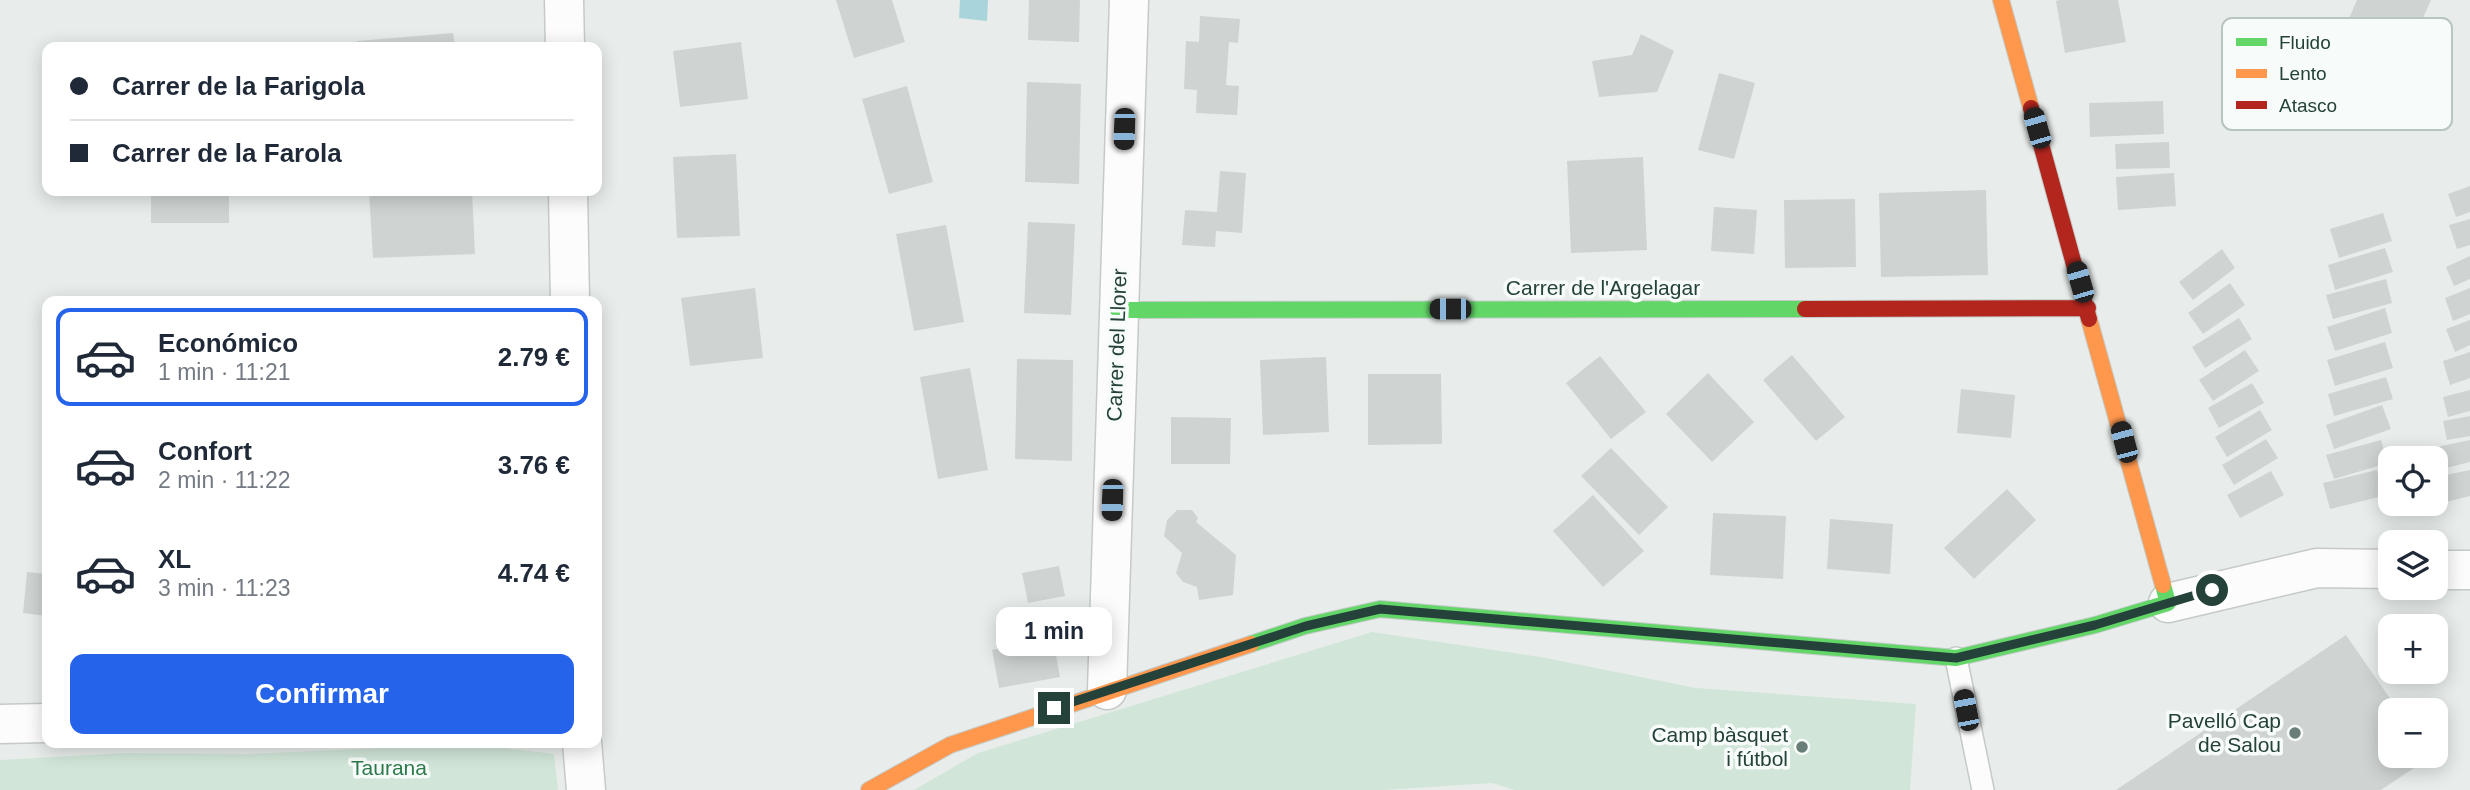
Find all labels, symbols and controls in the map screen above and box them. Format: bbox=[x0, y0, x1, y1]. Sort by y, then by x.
legend bbox=[2222, 18, 2452, 130]
text: Fluido bbox=[2279, 32, 2331, 53]
text: Lento bbox=[2279, 63, 2327, 84]
text: Carrer de la Farigola bbox=[112, 71, 365, 101]
text: Atasco bbox=[2279, 95, 2337, 116]
car bbox=[2022, 105, 2053, 151]
car bbox=[1113, 108, 1136, 150]
text: Carrer de la Farola bbox=[112, 138, 342, 168]
car bbox=[2065, 259, 2096, 305]
street label: Carrer del Llorer bbox=[1102, 268, 1131, 422]
street label: Carrer de l'Argelagar bbox=[1506, 276, 1700, 299]
car bbox=[1430, 299, 1472, 320]
icon: car bbox=[74, 326, 137, 389]
text: Económico bbox=[158, 328, 298, 358]
text: 2.79 € bbox=[498, 342, 570, 372]
text: 1 min · 11:21 bbox=[158, 359, 291, 385]
car bbox=[2109, 419, 2140, 465]
icon: car bbox=[74, 434, 137, 497]
text: Confort bbox=[158, 436, 252, 466]
map controls bbox=[2378, 446, 2448, 768]
button: locate bbox=[2378, 446, 2448, 516]
text: 3.76 € bbox=[498, 450, 570, 480]
text: 2 min · 11:22 bbox=[158, 467, 291, 493]
car bbox=[1101, 479, 1124, 521]
button: layers bbox=[2378, 530, 2448, 600]
icon: car bbox=[74, 542, 137, 605]
text: XL bbox=[158, 544, 191, 574]
text: 4.74 € bbox=[498, 558, 570, 588]
route start bbox=[2196, 574, 2228, 606]
text: 3 min · 11:23 bbox=[158, 575, 291, 601]
callout: 1 min bbox=[996, 606, 1112, 656]
button: + bbox=[2378, 614, 2448, 684]
text: 1 min bbox=[1024, 618, 1084, 644]
button: Confirmar bbox=[70, 654, 574, 734]
car bbox=[1952, 687, 1981, 733]
route end bbox=[1038, 692, 1070, 724]
button: − bbox=[2378, 698, 2448, 768]
place label: Pavelló Cap de Salou bbox=[2168, 709, 2281, 756]
place label: Camp bàsquet i fútbol bbox=[1651, 723, 1788, 770]
marker: Pavelló Cap de Salou bbox=[2287, 725, 2303, 741]
marker: Camp bàsquet i fútbol bbox=[1794, 739, 1810, 755]
park label: Taurana bbox=[351, 756, 427, 779]

